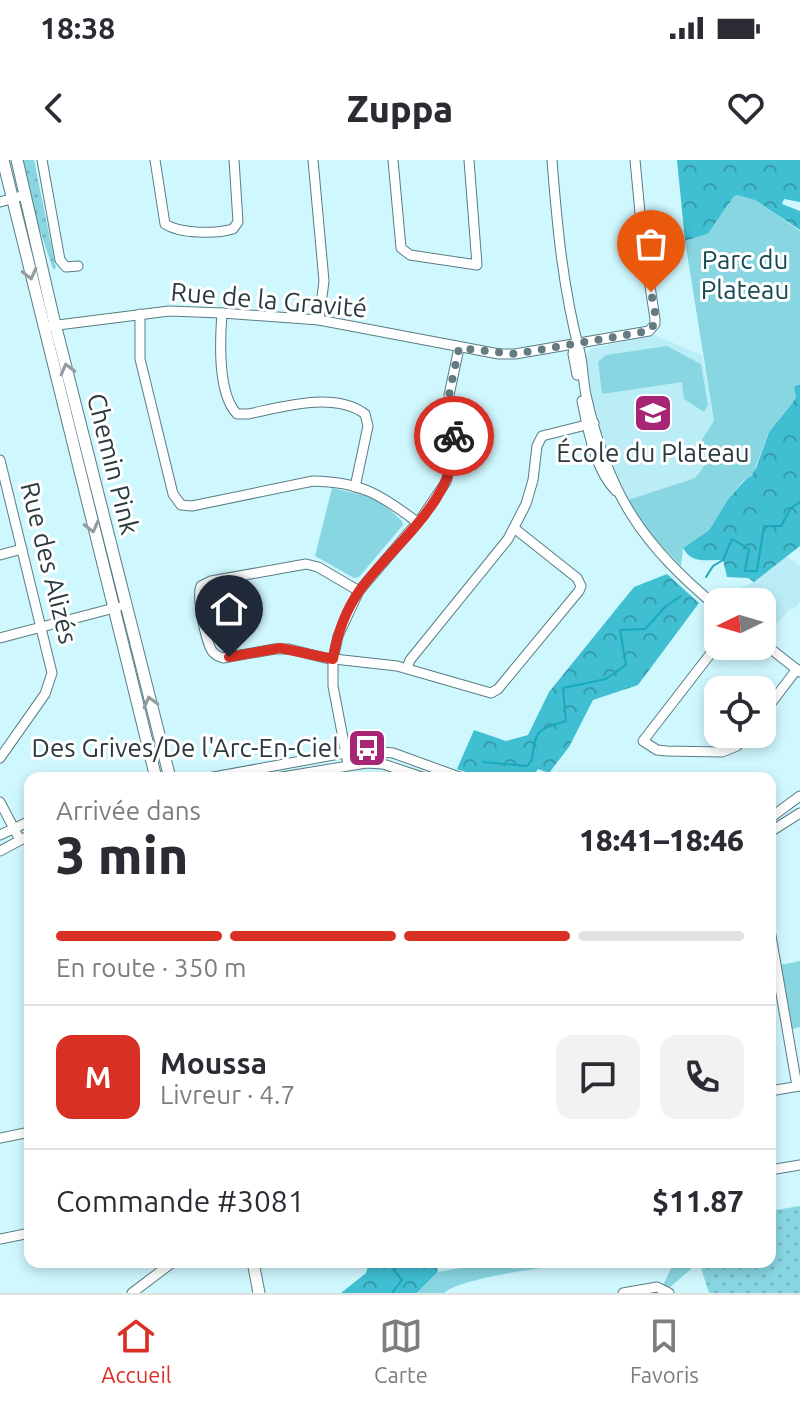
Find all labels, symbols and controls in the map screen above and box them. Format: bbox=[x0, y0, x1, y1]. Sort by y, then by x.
text: 18:38 bbox=[40, 11, 115, 45]
icon: back bbox=[32, 86, 76, 130]
icon: heart bbox=[724, 86, 768, 130]
text: Zuppa bbox=[347, 88, 453, 129]
pin bbox=[617, 210, 685, 292]
icon: bag bbox=[629, 222, 673, 266]
park label: Parc du Plateau bbox=[701, 245, 789, 304]
one-way arrow bbox=[20, 267, 37, 281]
street label: Rue de la Gravité bbox=[170, 276, 368, 323]
one-way arrow bbox=[59, 362, 76, 376]
street label: Chemin Pink bbox=[82, 390, 145, 538]
school or university icon: École du Plateau bbox=[632, 392, 674, 434]
courier bbox=[414, 396, 494, 476]
icon: bike bbox=[432, 414, 476, 458]
place label: École du Plateau bbox=[556, 437, 750, 467]
street label: Rue des Alizés bbox=[15, 479, 84, 647]
one-way arrow bbox=[83, 519, 100, 533]
pin bbox=[195, 575, 263, 657]
icon: home bbox=[207, 587, 251, 631]
north arrow bbox=[704, 588, 776, 660]
map controls bbox=[704, 588, 776, 748]
button: locate bbox=[704, 676, 776, 748]
one-way arrow bbox=[143, 696, 160, 710]
bus stop icon: Des Grives/De l'Arc-En-Ciel bbox=[346, 727, 388, 769]
place label: Des Grives/De l'Arc-En-Ciel bbox=[32, 733, 339, 762]
text: Arrivée dans bbox=[56, 796, 201, 825]
text: 18:41–18:46 bbox=[579, 823, 744, 857]
text: 3 min bbox=[56, 826, 188, 884]
text: En route · 350 m bbox=[56, 953, 246, 982]
button: chat bbox=[556, 1035, 640, 1119]
button: phone bbox=[660, 1035, 744, 1119]
text: Moussa bbox=[160, 1046, 267, 1080]
text: M bbox=[85, 1060, 111, 1094]
text: Livreur · 4.7 bbox=[160, 1080, 295, 1109]
text: Commande #3081 bbox=[56, 1184, 305, 1218]
text: $11.87 bbox=[652, 1184, 744, 1218]
tab: Accueil bbox=[101, 1314, 172, 1387]
tab: Carte bbox=[374, 1314, 428, 1387]
tab: Favoris bbox=[630, 1314, 699, 1387]

